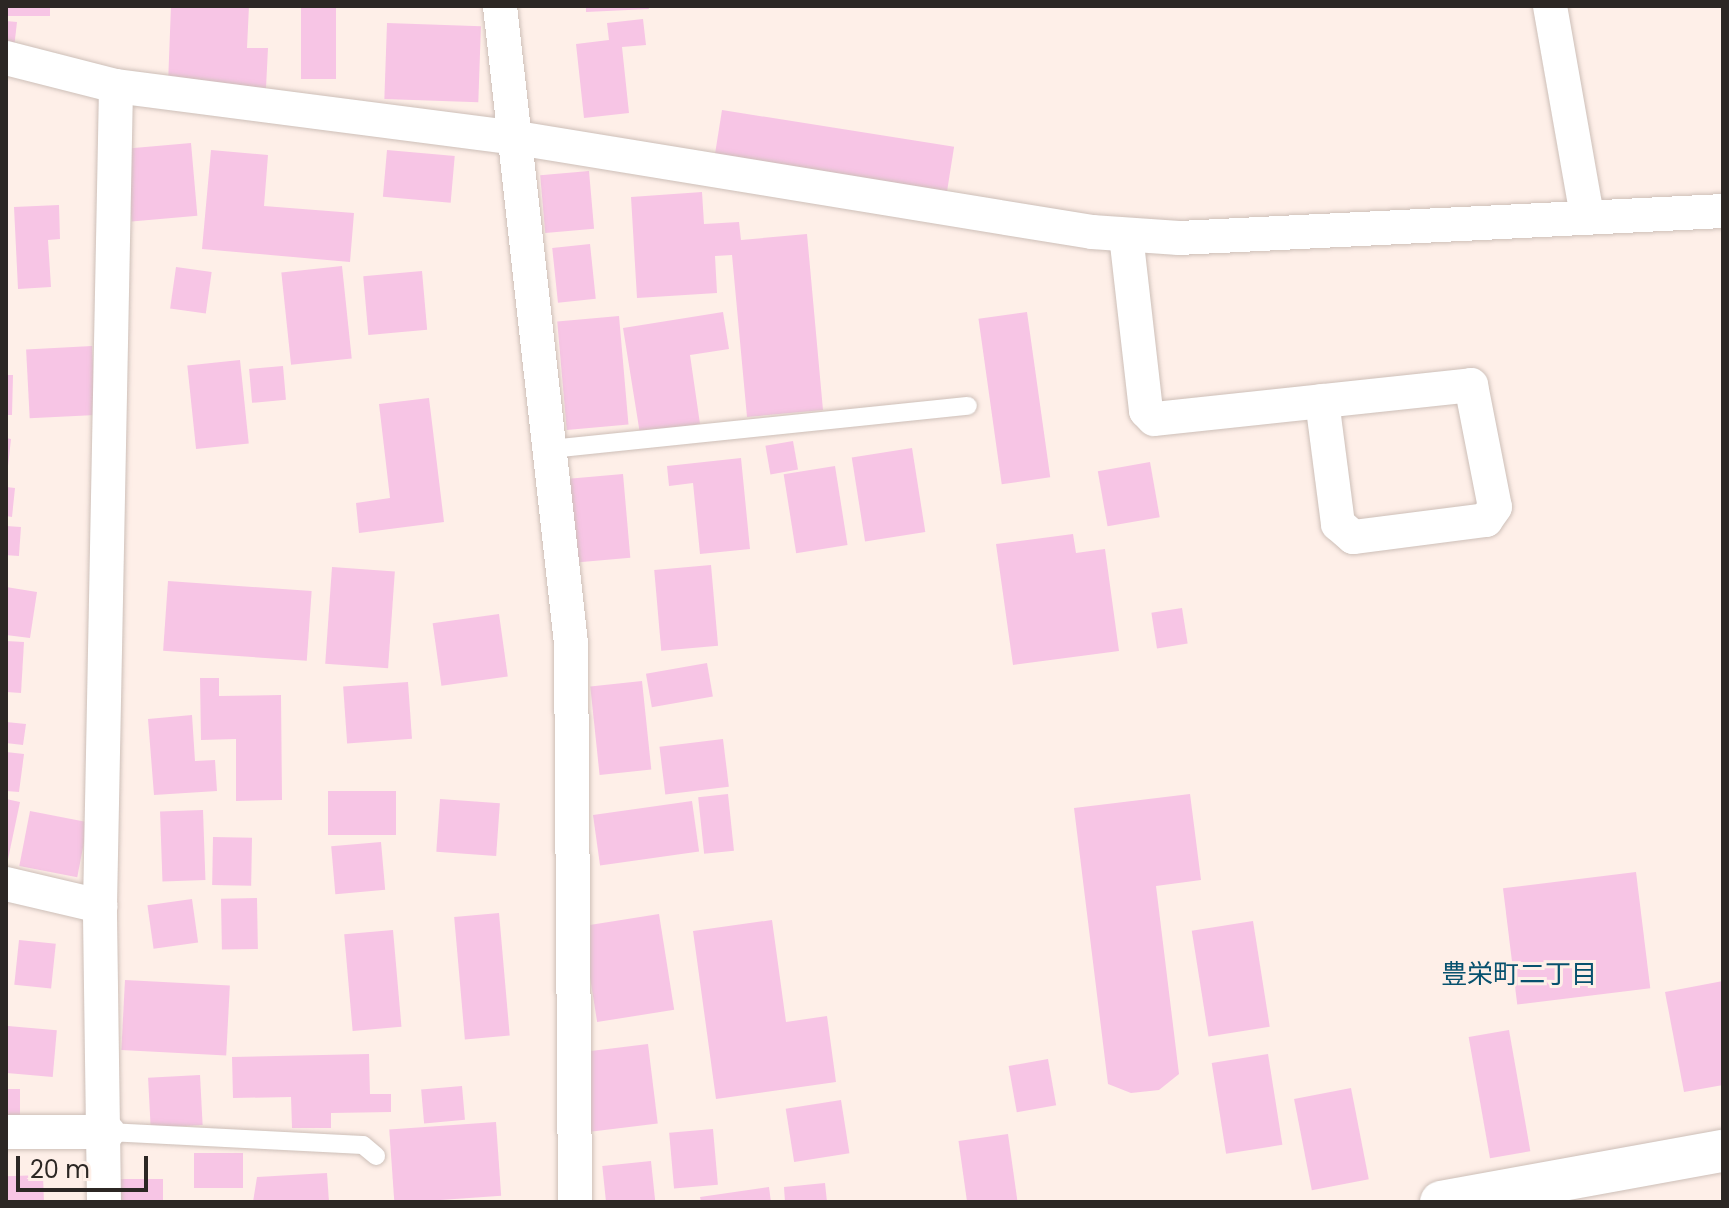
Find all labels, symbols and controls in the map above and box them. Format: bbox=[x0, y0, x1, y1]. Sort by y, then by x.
district label: 豊栄町二丁目 bbox=[1441, 959, 1597, 991]
scale bar bbox=[20, 1140, 152, 1190]
text: 20 m bbox=[30, 1153, 90, 1186]

